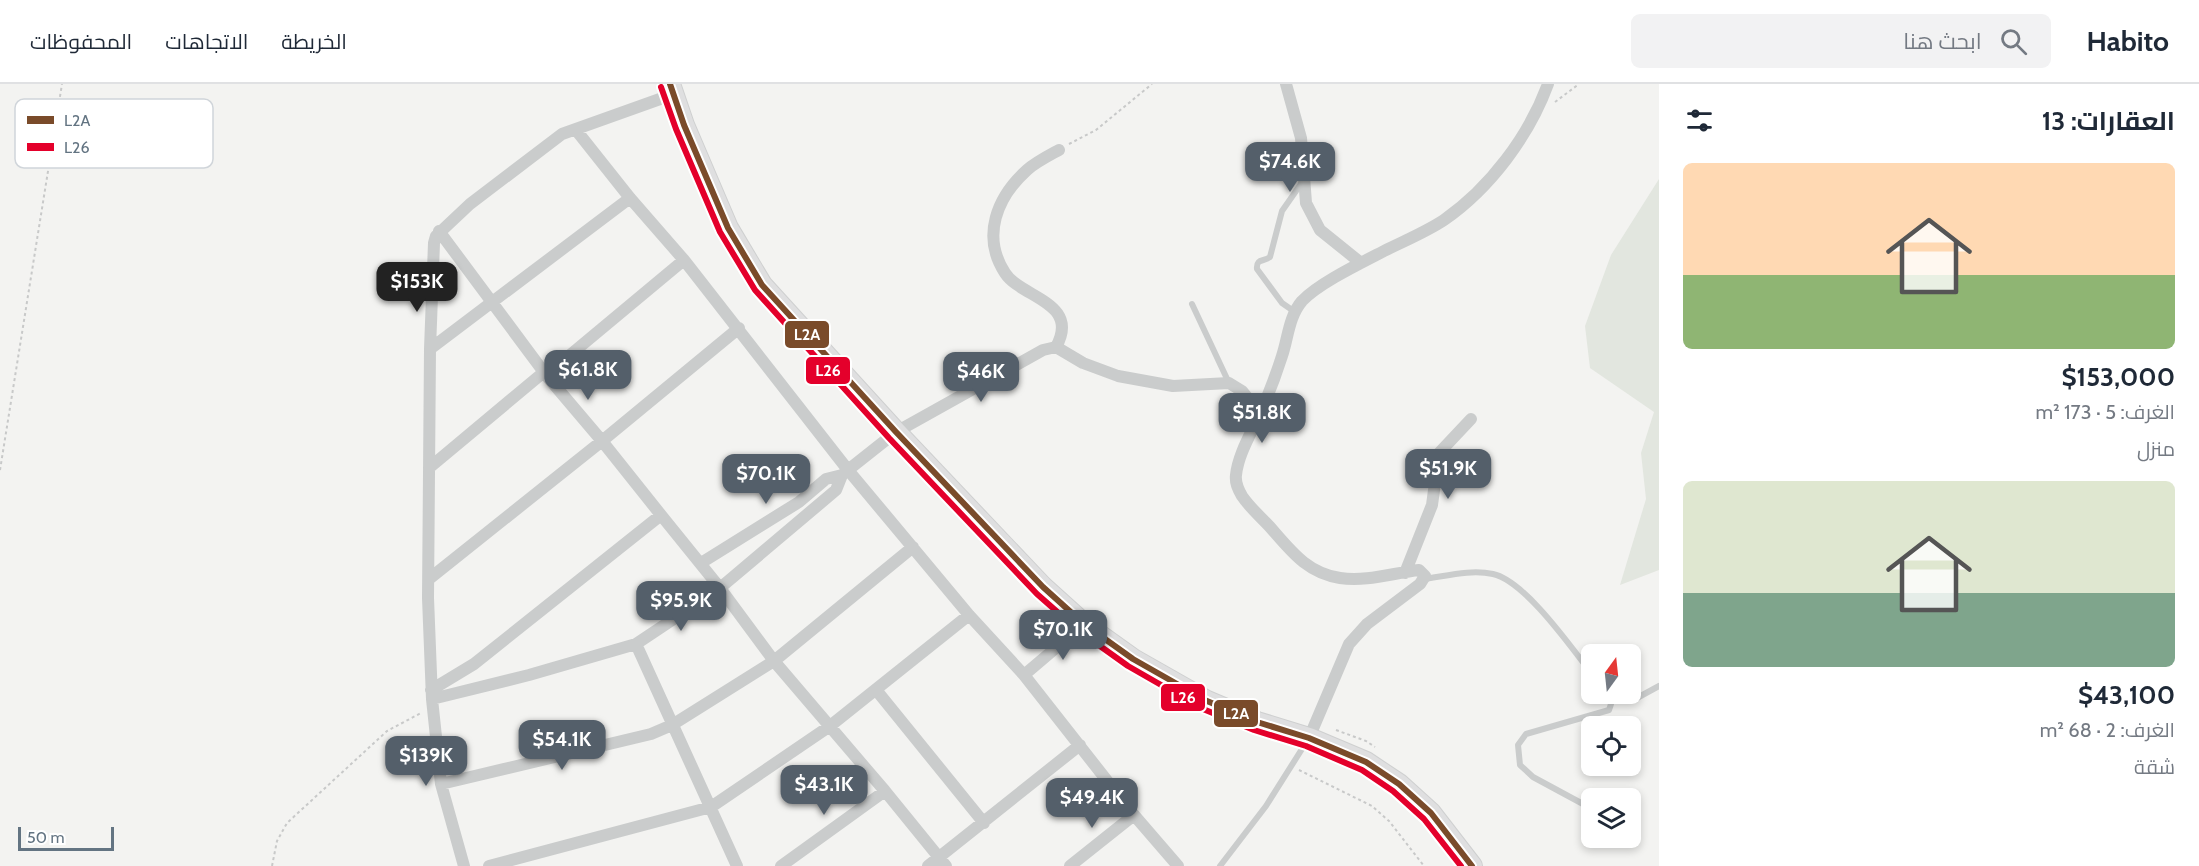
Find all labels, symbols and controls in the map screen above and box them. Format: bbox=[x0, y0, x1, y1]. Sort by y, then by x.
search box bbox=[1631, 14, 2051, 68]
text: Habito bbox=[2087, 24, 2169, 58]
icon: search bbox=[1997, 25, 2030, 58]
text: ابحث هنا bbox=[1903, 28, 1982, 55]
text: المحفوظات bbox=[30, 29, 132, 54]
text: الاتجاهات bbox=[165, 29, 248, 54]
text: الخريطة bbox=[281, 29, 347, 54]
legend bbox=[15, 99, 213, 168]
icon: filters bbox=[1683, 104, 1716, 137]
text: العقارات: 13 bbox=[2042, 105, 2175, 137]
text: L2A bbox=[64, 111, 90, 130]
text: L26 bbox=[64, 138, 90, 157]
pin: $74.6K bbox=[1241, 142, 1339, 193]
text: $74.6K bbox=[1259, 149, 1321, 173]
icon: home bbox=[1875, 202, 1983, 310]
pin: $153K bbox=[375, 262, 459, 313]
text: $153K bbox=[390, 269, 444, 293]
line badge: L2A bbox=[784, 320, 830, 349]
text: L2A bbox=[794, 325, 820, 344]
pin: $61.8K bbox=[539, 350, 637, 401]
pin: $46K bbox=[945, 352, 1017, 403]
line badge: L26 bbox=[805, 356, 851, 385]
text: $61.8K bbox=[558, 357, 618, 381]
text: $46K bbox=[957, 359, 1005, 383]
text: L26 bbox=[815, 361, 841, 380]
text: $153,000 bbox=[2061, 361, 2175, 393]
pin: $51.8K bbox=[1213, 393, 1311, 444]
text: $51.8K bbox=[1233, 400, 1291, 424]
text: الغرف: 5 · 173 m² bbox=[2035, 400, 2175, 424]
text: منزل bbox=[2137, 437, 2175, 461]
pin: $51.9K bbox=[1399, 449, 1497, 500]
pin: $70.1K bbox=[717, 454, 815, 505]
text: $51.9K bbox=[1419, 456, 1477, 480]
text: $70.1K bbox=[736, 461, 796, 485]
icon: home bbox=[1875, 520, 1983, 628]
pin: $95.9K bbox=[632, 581, 730, 632]
text: $95.9K bbox=[650, 588, 712, 612]
pin: $70.1K bbox=[1014, 610, 1112, 661]
text: $70.1K bbox=[1033, 617, 1093, 641]
north arrow bbox=[1581, 644, 1641, 704]
map controls bbox=[1581, 644, 1641, 848]
text: $43,100 bbox=[2078, 679, 2175, 711]
line badge: L26 bbox=[1160, 683, 1206, 712]
text: L26 bbox=[1170, 688, 1196, 707]
line badge: L2A bbox=[1213, 699, 1259, 728]
text: L2A bbox=[1223, 704, 1249, 723]
button: locate bbox=[1581, 716, 1641, 776]
text: الغرف: 2 · 68 m² bbox=[2040, 718, 2175, 742]
pin: $54.1K bbox=[513, 720, 611, 771]
text: $54.1K bbox=[533, 727, 591, 751]
pin: $139K bbox=[384, 736, 468, 787]
text: $139K bbox=[399, 743, 453, 767]
text: شقة bbox=[2134, 755, 2175, 779]
pin: $43.1K bbox=[775, 765, 873, 816]
text: $43.1K bbox=[795, 772, 853, 796]
pin: $49.4K bbox=[1043, 778, 1141, 829]
text: $49.4K bbox=[1060, 785, 1124, 809]
button: layers bbox=[1581, 788, 1641, 848]
scale bar bbox=[18, 824, 114, 852]
text: 50 m bbox=[27, 828, 64, 847]

